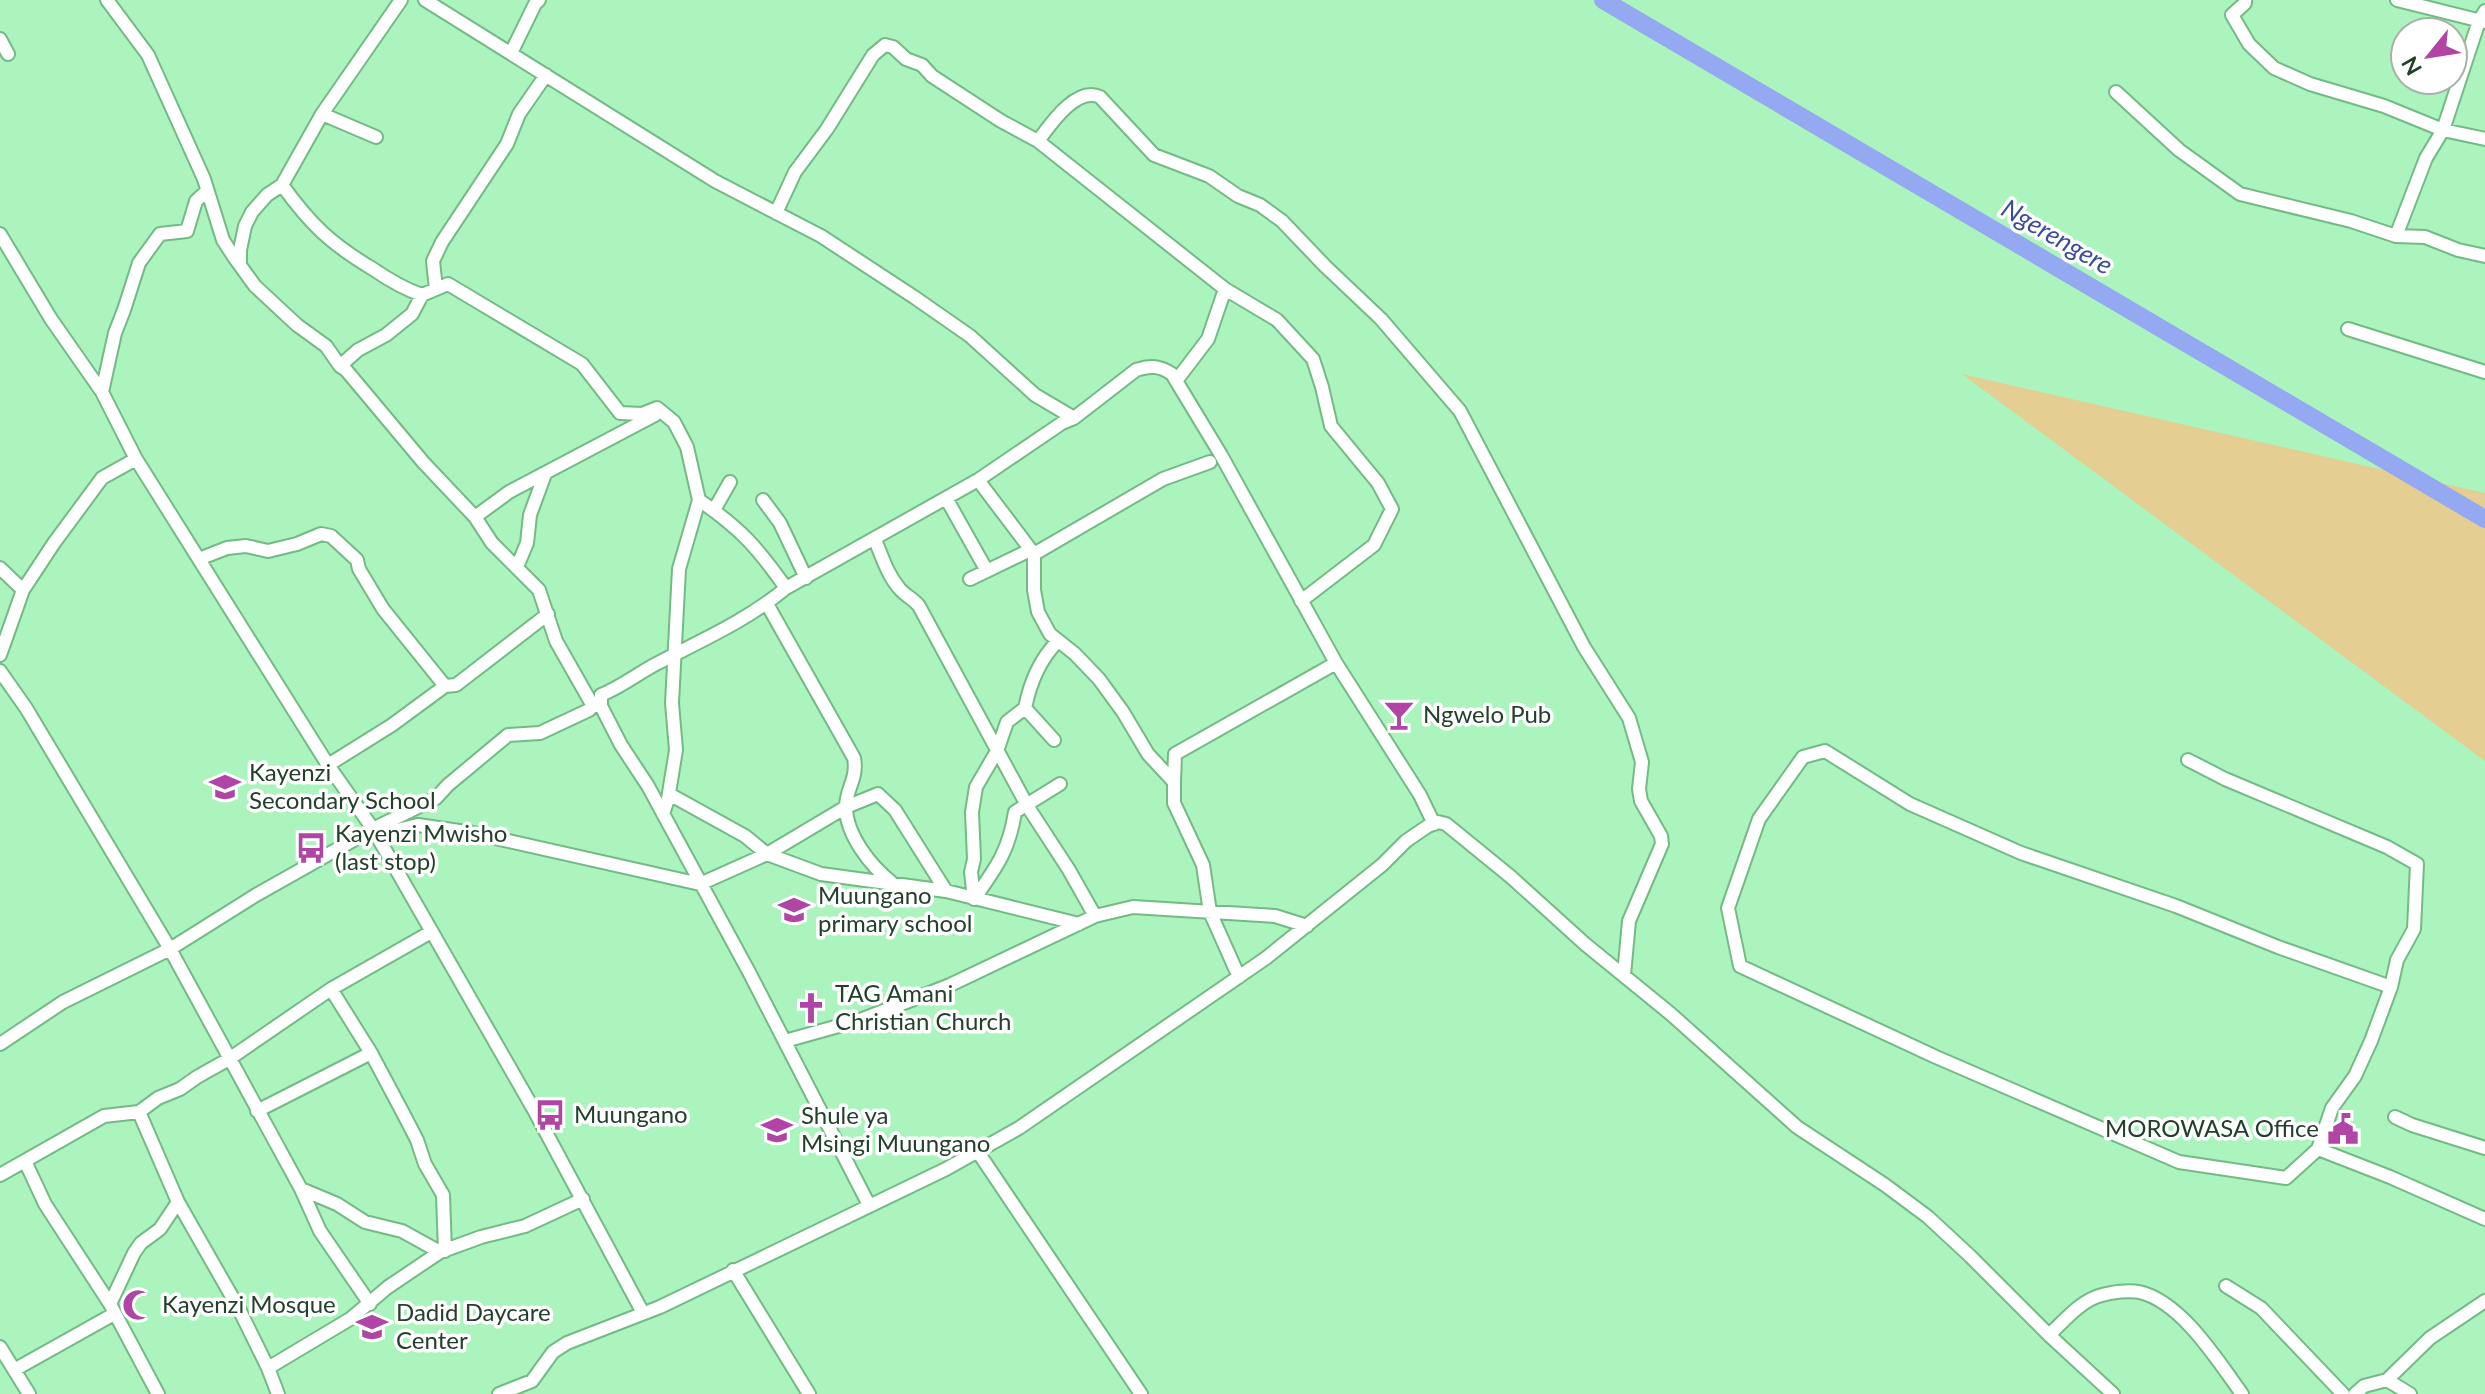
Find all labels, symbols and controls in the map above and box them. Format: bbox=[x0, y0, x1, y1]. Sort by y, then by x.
north arrow bbox=[2389, 16, 2469, 96]
text: N bbox=[2395, 52, 2427, 80]
water label: Ngerengere bbox=[1996, 192, 2119, 281]
bar icon: Ngwelo Pub bbox=[1382, 698, 1416, 732]
place label: Ngwelo Pub bbox=[1423, 699, 1551, 728]
place label: Kayenzi Secondary School bbox=[249, 757, 436, 814]
school or university icon: Kayenzi Secondary School bbox=[208, 770, 242, 804]
place label: Kayenzi Mwisho (last stop) bbox=[335, 818, 507, 875]
bus stop icon: Kayenzi Mwisho (last stop) bbox=[294, 831, 328, 865]
place label: Muungano primary school bbox=[818, 880, 972, 937]
school or university icon: Muungano primary school bbox=[777, 893, 811, 927]
place label: TAG Amani Christian Church bbox=[835, 978, 1011, 1035]
church icon: TAG Amani Christian Church bbox=[794, 991, 828, 1025]
bus stop icon: Muungano bbox=[533, 1098, 567, 1132]
place label: Muungano bbox=[574, 1099, 688, 1128]
place label: Shule ya Msingi Muungano bbox=[801, 1100, 990, 1157]
public building icon: MOROWASA Office bbox=[2326, 1112, 2360, 1146]
school or university icon: Shule ya Msingi Muungano bbox=[760, 1113, 794, 1147]
place label: MOROWASA Office bbox=[2105, 1113, 2319, 1142]
mosque icon: Kayenzi Mosque bbox=[121, 1288, 155, 1322]
place label: Kayenzi Mosque bbox=[162, 1289, 336, 1318]
place label: Dadid Daycare Center bbox=[396, 1297, 551, 1354]
school or university icon: Dadid Daycare Center bbox=[355, 1310, 389, 1344]

